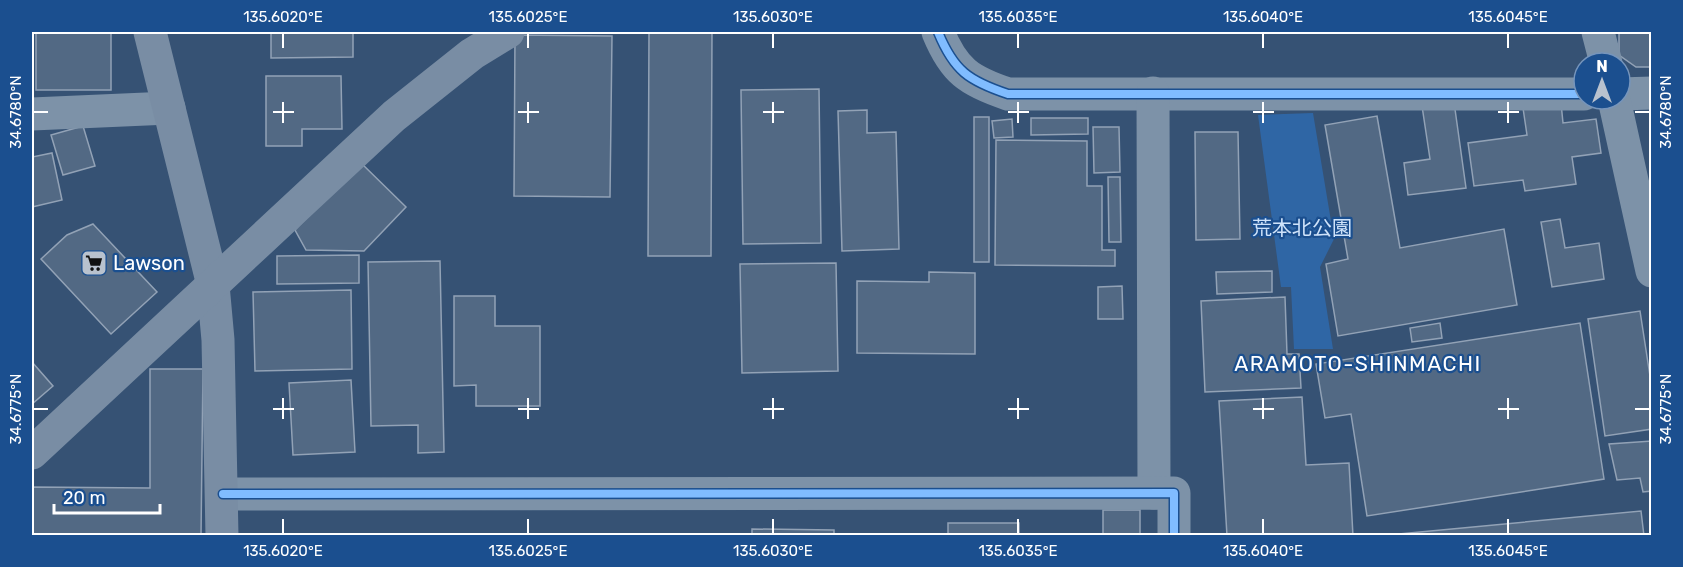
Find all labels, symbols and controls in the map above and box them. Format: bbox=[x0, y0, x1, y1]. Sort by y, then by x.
text: 135.6020°E bbox=[243, 8, 323, 26]
text: 135.6025°E bbox=[488, 8, 568, 26]
text: 135.6030°E bbox=[733, 8, 813, 26]
text: 135.6035°E bbox=[978, 8, 1058, 26]
text: 135.6040°E bbox=[1223, 8, 1303, 26]
text: 135.6045°E bbox=[1468, 8, 1548, 26]
north arrow bbox=[1572, 51, 1632, 111]
text: N bbox=[1596, 57, 1608, 76]
text: 34.6780°N bbox=[7, 75, 25, 149]
text: 34.6780°N bbox=[1657, 75, 1675, 149]
park label: 荒本北公園 bbox=[1252, 216, 1352, 240]
supermarket icon: Lawson bbox=[79, 248, 109, 278]
place label: Lawson bbox=[113, 251, 185, 275]
district label: ARAMOTO-SHINMACHI bbox=[1234, 351, 1482, 376]
text: 34.6775°N bbox=[7, 374, 25, 444]
text: 34.6775°N bbox=[1657, 374, 1675, 444]
scale bar bbox=[54, 477, 160, 515]
text: 20 m bbox=[63, 487, 105, 509]
text: 135.6020°E bbox=[243, 542, 323, 560]
text: 135.6025°E bbox=[488, 542, 568, 560]
text: 135.6030°E bbox=[733, 542, 813, 560]
text: 135.6035°E bbox=[978, 542, 1058, 560]
text: 135.6040°E bbox=[1223, 542, 1303, 560]
text: 135.6045°E bbox=[1468, 542, 1548, 560]

